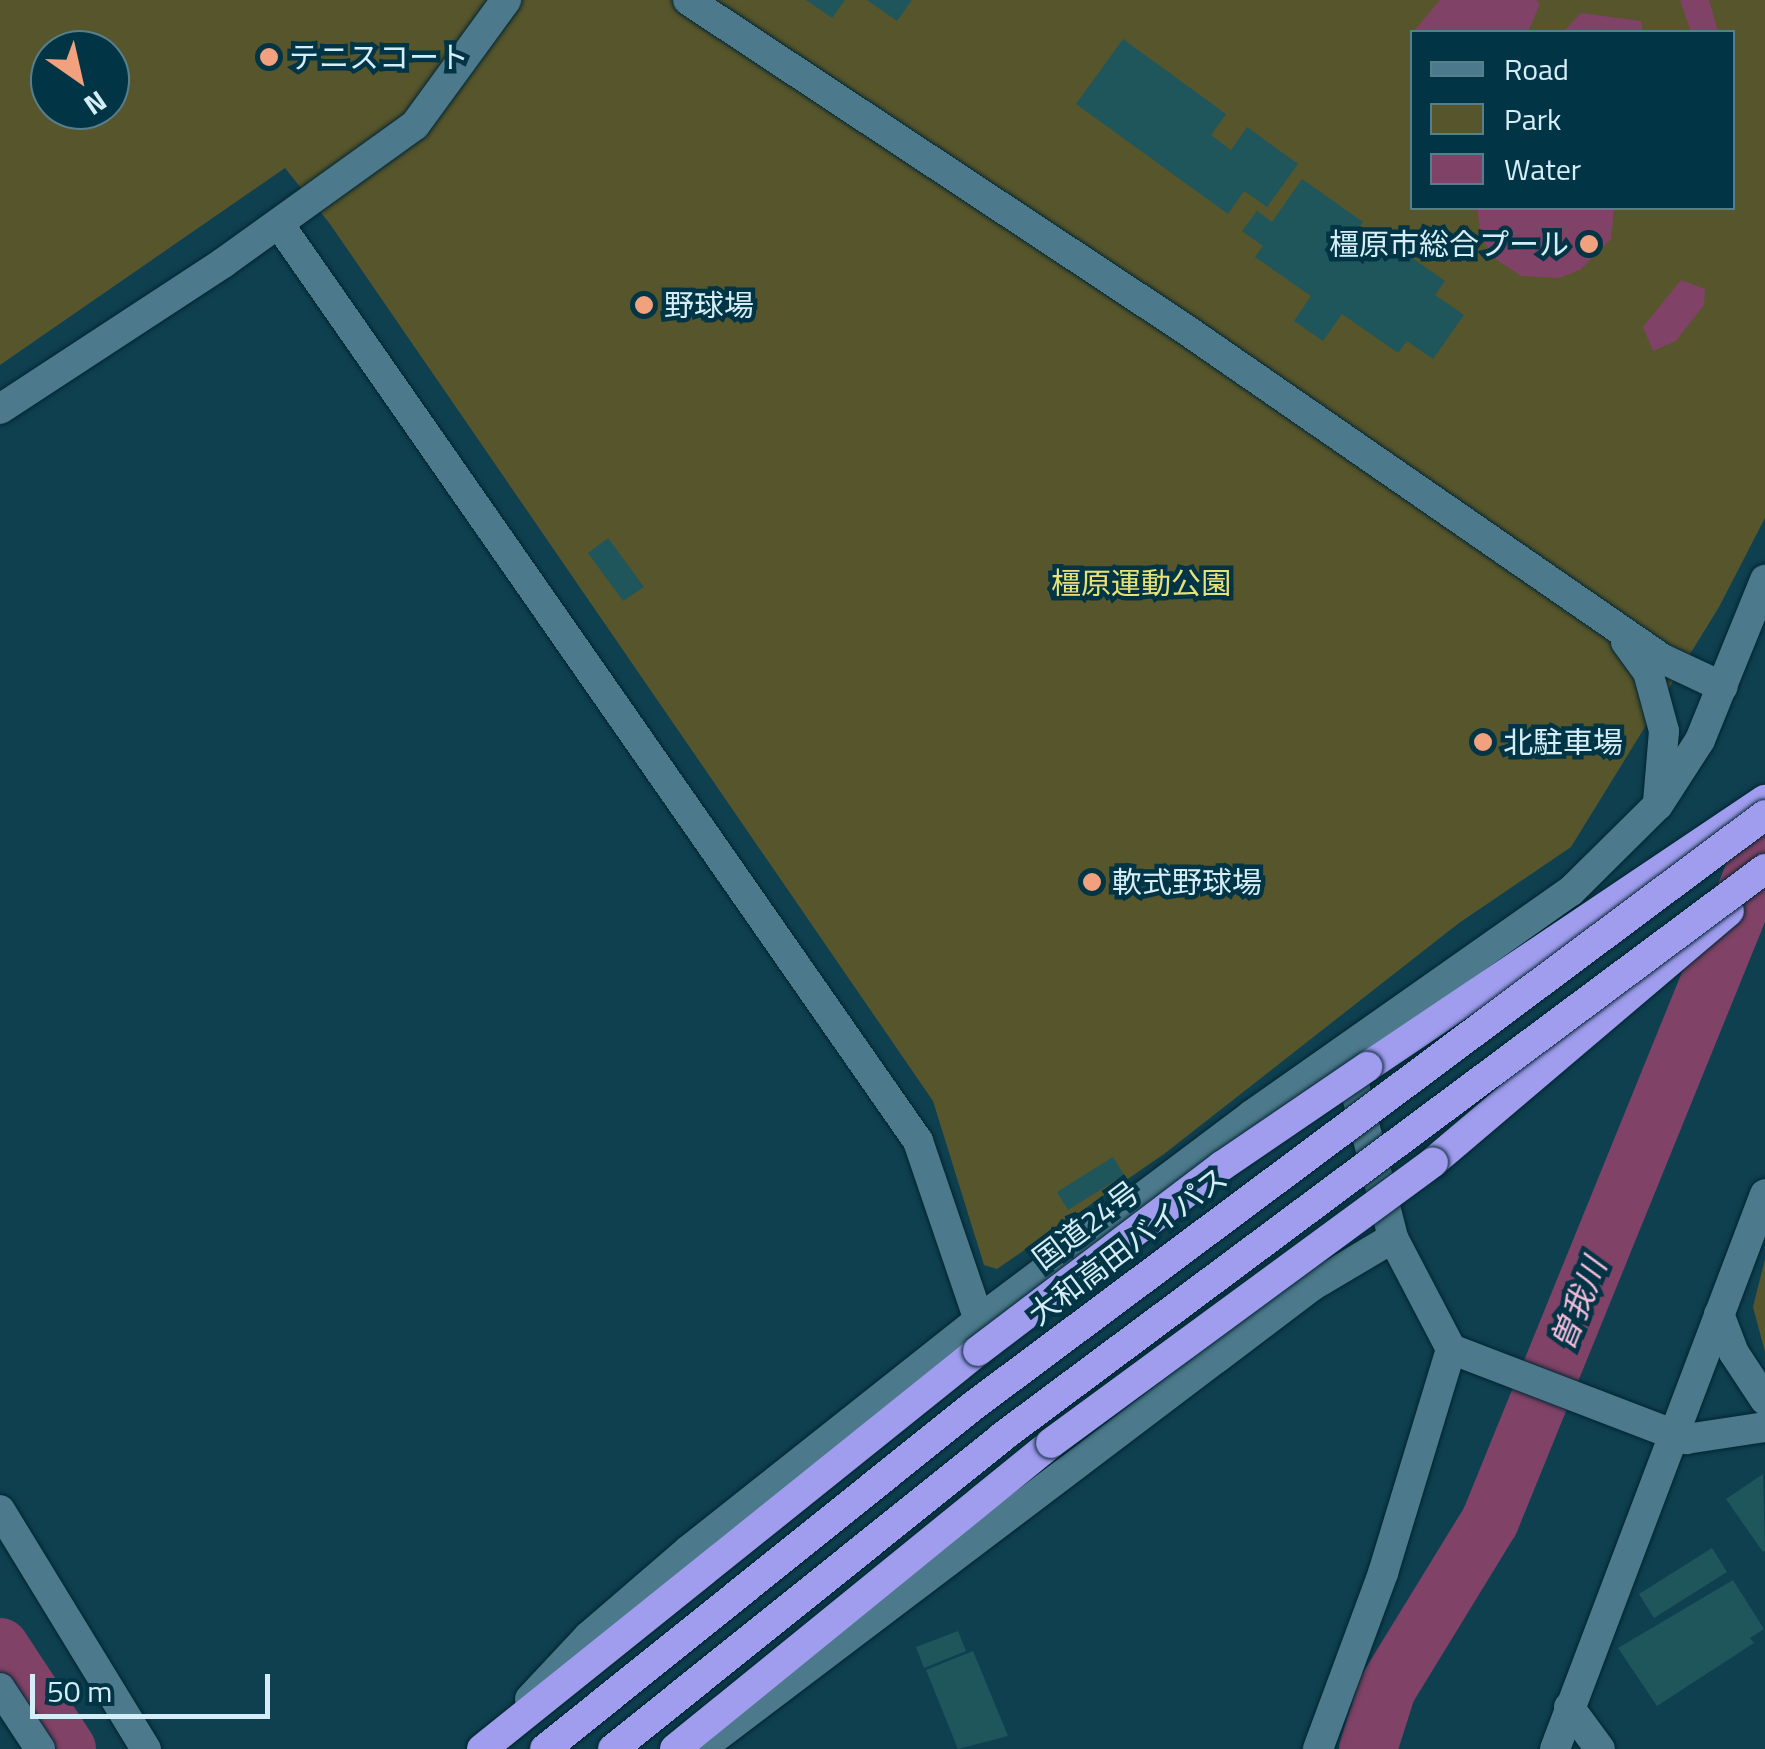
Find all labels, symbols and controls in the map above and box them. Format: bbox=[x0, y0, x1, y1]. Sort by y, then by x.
north arrow bbox=[30, 30, 130, 130]
legend bbox=[1410, 30, 1735, 210]
place label: テニスコート bbox=[289, 39, 469, 75]
marker: テニスコート bbox=[258, 46, 280, 68]
text: Road bbox=[1504, 46, 1569, 92]
text: N bbox=[76, 80, 116, 127]
text: Park bbox=[1504, 96, 1561, 142]
text: Water bbox=[1504, 146, 1581, 192]
place label: 橿原市総合プール bbox=[1329, 226, 1569, 262]
marker: 橿原市総合プール bbox=[1578, 233, 1600, 255]
place label: 野球場 bbox=[664, 287, 754, 323]
marker: 野球場 bbox=[633, 294, 655, 316]
park label: 橿原運動公園 bbox=[1051, 565, 1231, 601]
place label: 北駐車場 bbox=[1503, 724, 1623, 760]
marker: 北駐車場 bbox=[1472, 731, 1494, 753]
place label: 軟式野球場 bbox=[1112, 864, 1262, 900]
marker: 軟式野球場 bbox=[1081, 871, 1103, 893]
street label: 大和高田バイパス bbox=[1021, 1159, 1235, 1333]
street label: 国道24号 bbox=[1026, 1173, 1146, 1277]
water label: 曽我川 bbox=[1542, 1252, 1614, 1356]
scale bar bbox=[35, 1654, 275, 1716]
text: 50 m bbox=[47, 1668, 112, 1714]

